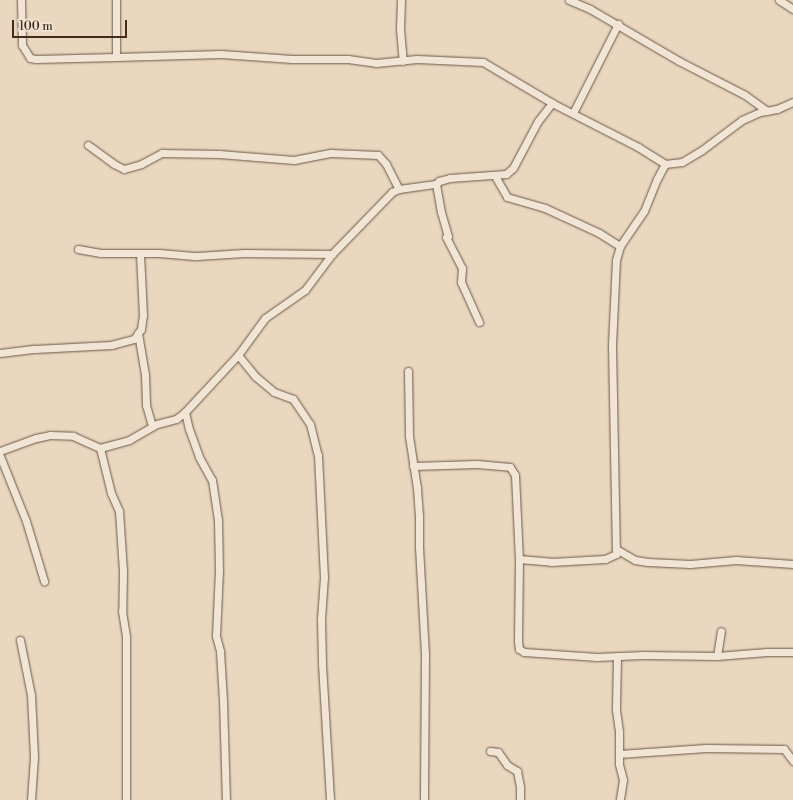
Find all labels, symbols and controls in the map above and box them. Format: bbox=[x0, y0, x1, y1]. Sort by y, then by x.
scale bar bbox=[14, 12, 129, 38]
text: 100 m bbox=[19, 19, 53, 34]

